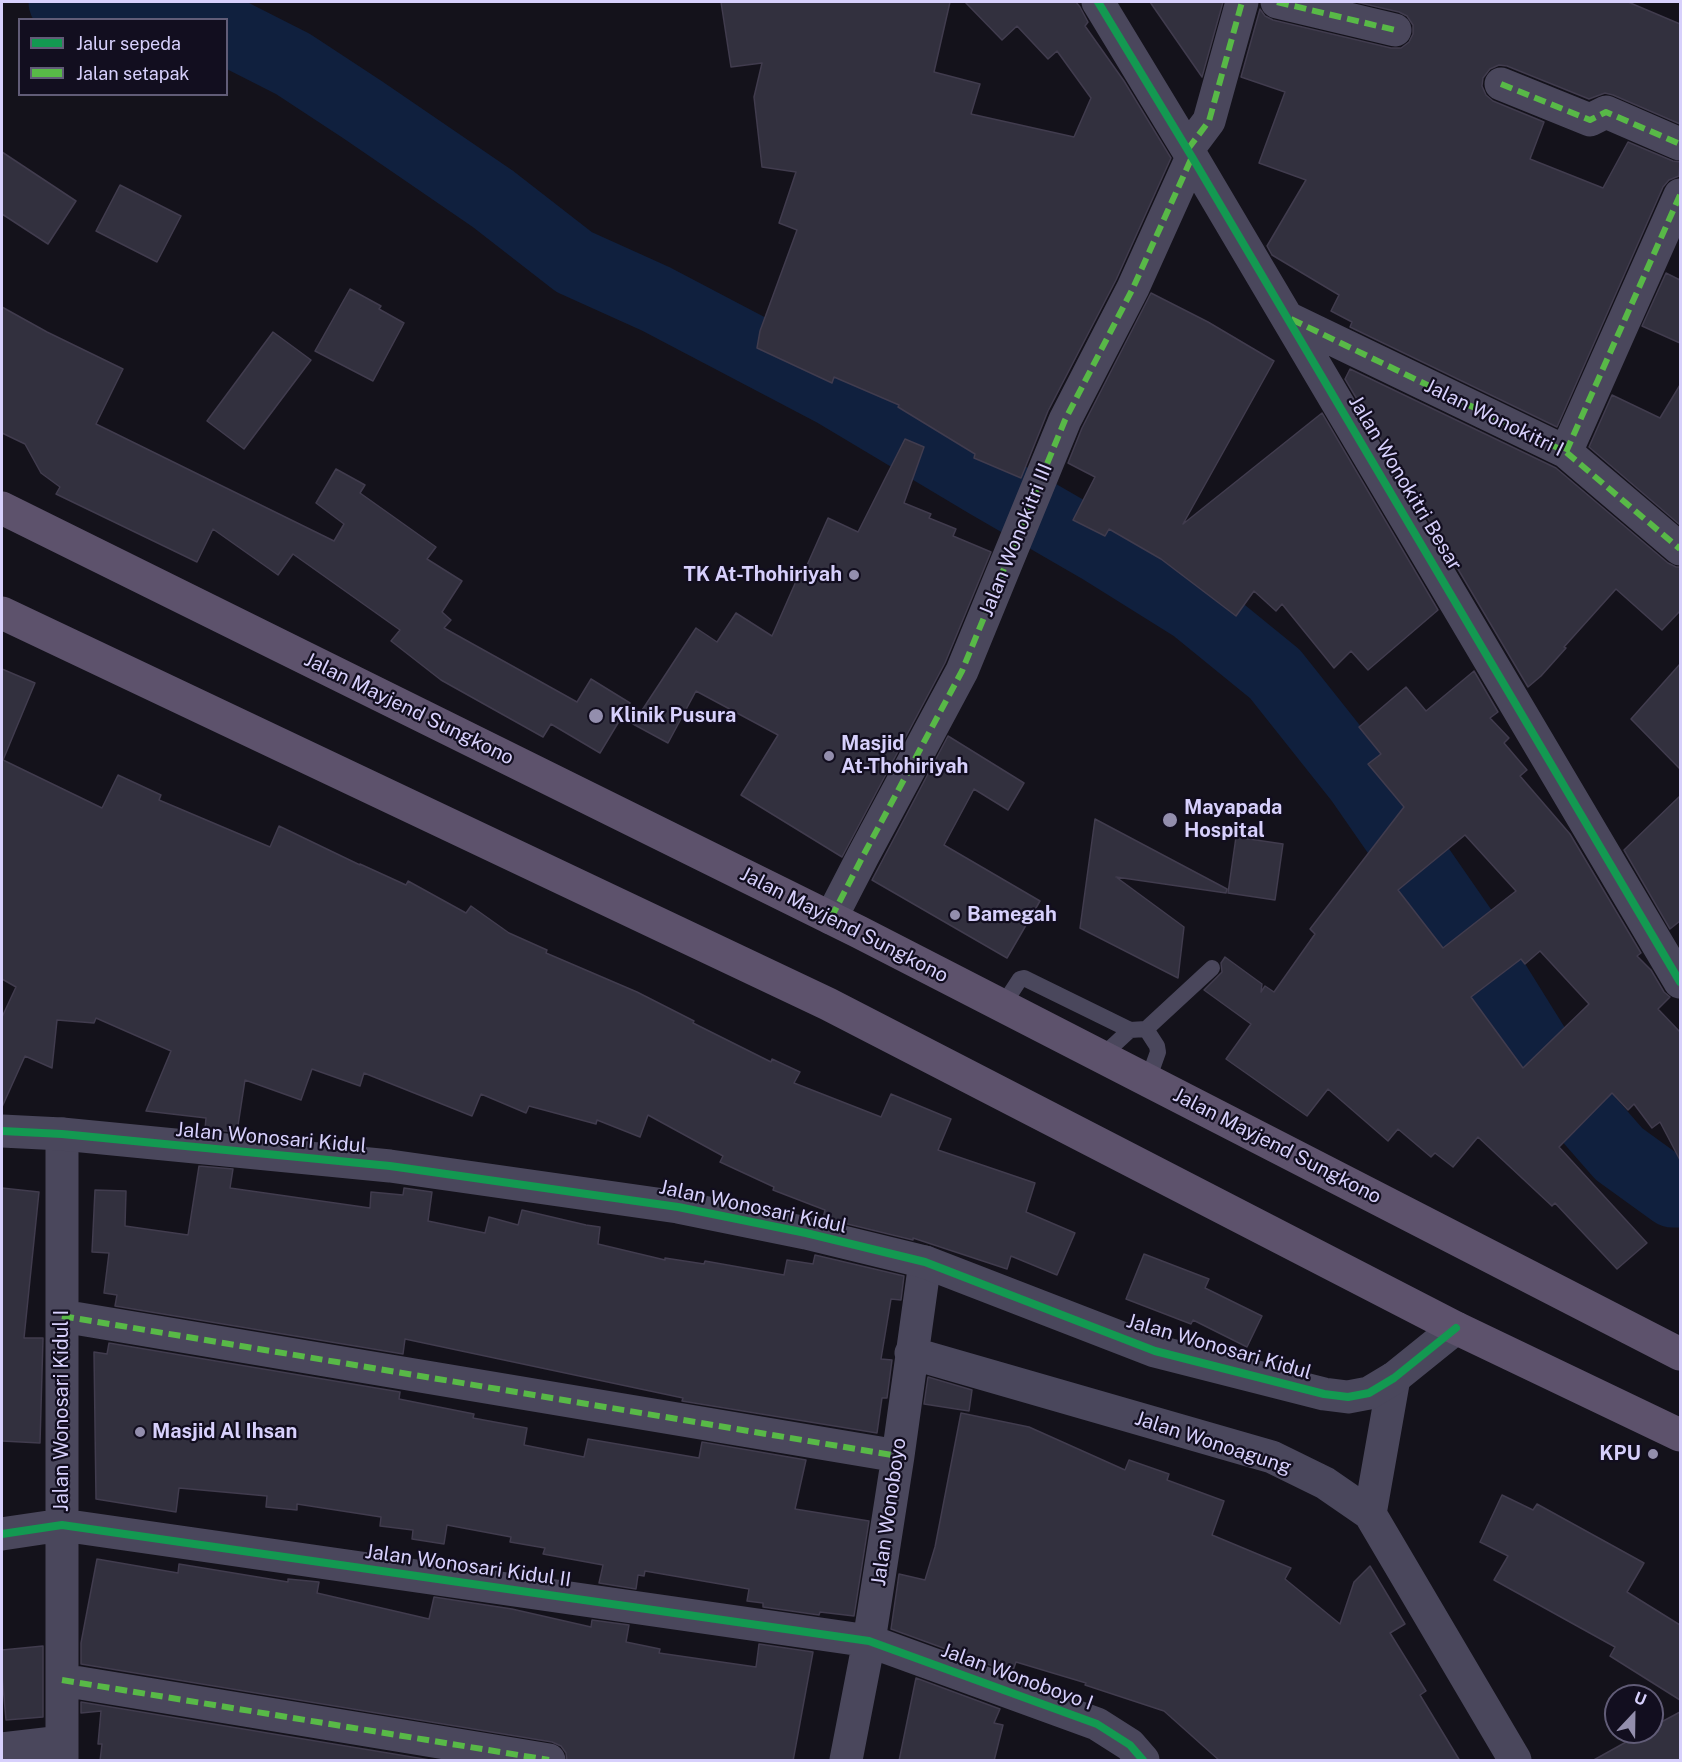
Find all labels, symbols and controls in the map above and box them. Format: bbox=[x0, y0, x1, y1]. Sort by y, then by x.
legend bbox=[18, 18, 228, 96]
text: Jalur sepeda bbox=[76, 33, 181, 54]
text: Jalan setapak bbox=[76, 63, 189, 84]
street label: Jalan Wonokitri I bbox=[1421, 374, 1567, 462]
street label: Jalan Wonokitri Besar bbox=[1343, 391, 1467, 575]
street label: Jalan Wonokitri III bbox=[974, 460, 1058, 620]
place label: TK At-Thohiriyah bbox=[683, 563, 842, 587]
marker: TK At-Thohiriyah bbox=[847, 568, 861, 582]
street label: Jalan Mayjend Sungkono bbox=[300, 648, 518, 770]
place label: Klinik Pusura bbox=[610, 704, 736, 728]
marker: Klinik Pusura bbox=[587, 707, 605, 725]
place label: Masjid At-Thohiriyah bbox=[841, 732, 968, 779]
marker: Masjid At-Thohiriyah bbox=[822, 749, 836, 763]
place label: Mayapada Hospital bbox=[1184, 796, 1282, 843]
marker: Mayapada Hospital bbox=[1161, 811, 1179, 829]
street label: Jalan Mayjend Sungkono bbox=[736, 862, 952, 988]
place label: Bamegah bbox=[967, 903, 1057, 927]
marker: Bamegah bbox=[948, 908, 962, 922]
street label: Jalan Mayjend Sungkono bbox=[1169, 1083, 1385, 1209]
street label: Jalan Wonosari Kidul bbox=[174, 1118, 368, 1158]
street label: Jalan Wonosari Kidul bbox=[657, 1175, 849, 1239]
street label: Jalan Wonosari Kidul bbox=[1124, 1309, 1314, 1385]
street label: Jalan Wonosari Kidul I bbox=[50, 1310, 74, 1512]
street label: Jalan Wonoagung bbox=[1132, 1406, 1294, 1480]
place label: Masjid Al Ihsan bbox=[152, 1420, 297, 1444]
marker: Masjid Al Ihsan bbox=[133, 1425, 147, 1439]
street label: Jalan Wonoboyo bbox=[867, 1436, 911, 1588]
place label: KPU bbox=[1599, 1442, 1641, 1466]
marker: KPU bbox=[1646, 1447, 1660, 1461]
street label: Jalan Wonosari Kidul II bbox=[363, 1540, 573, 1592]
street label: Jalan Wonoboyo I bbox=[938, 1638, 1096, 1716]
north arrow bbox=[1604, 1684, 1664, 1744]
text: U bbox=[1631, 1688, 1649, 1710]

